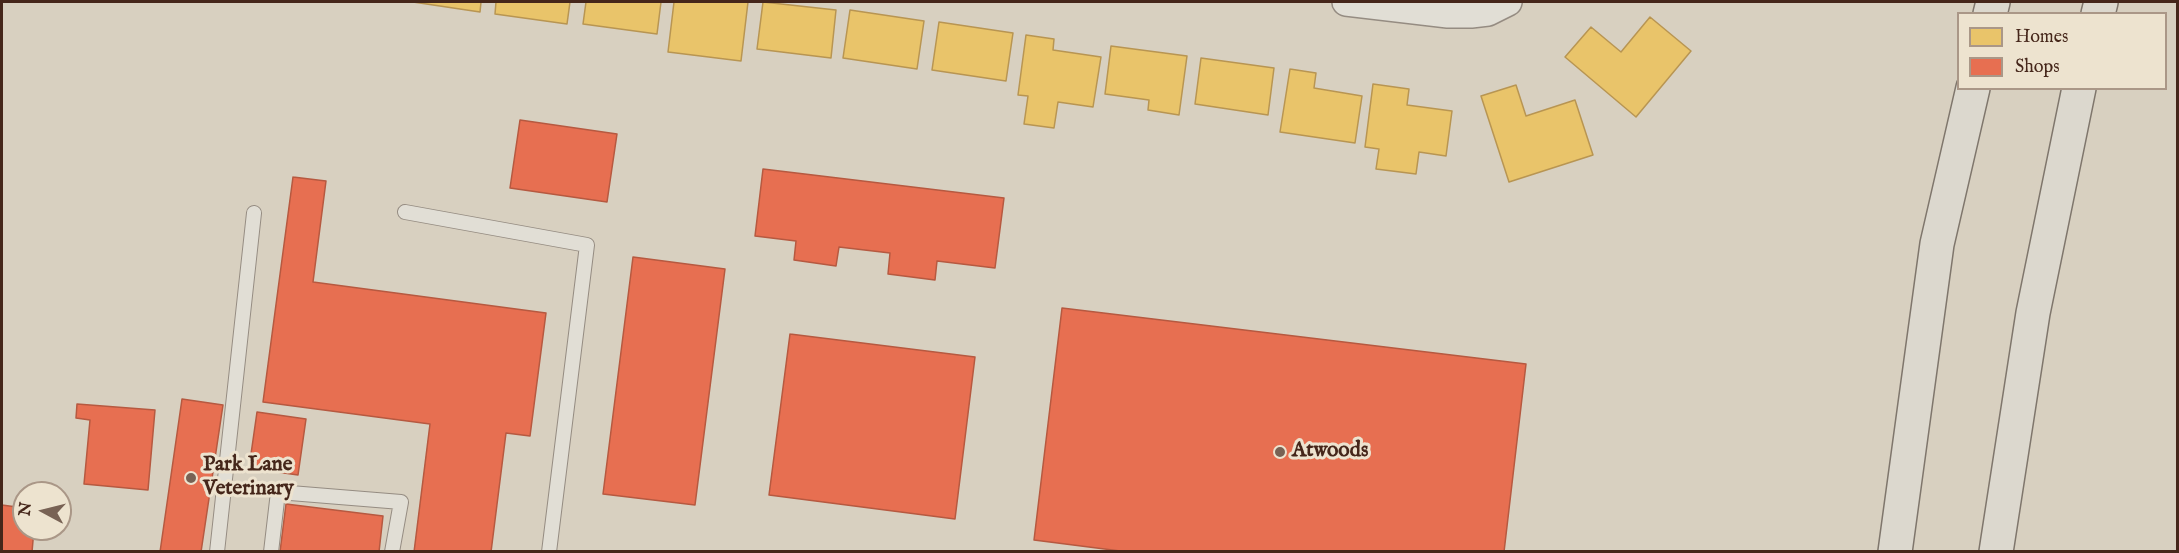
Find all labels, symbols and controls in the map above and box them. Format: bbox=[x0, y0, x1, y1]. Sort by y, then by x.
legend bbox=[1957, 12, 2167, 90]
text: Homes bbox=[2015, 26, 2068, 49]
text: Shops bbox=[2015, 56, 2060, 79]
place label: Atwoods bbox=[1292, 439, 1368, 465]
marker: Atwoods bbox=[1273, 445, 1287, 459]
place label: Park Lane Veterinary bbox=[203, 453, 294, 503]
marker: Park Lane Veterinary bbox=[184, 471, 198, 485]
north arrow bbox=[12, 481, 72, 541]
text: N bbox=[15, 501, 37, 517]

